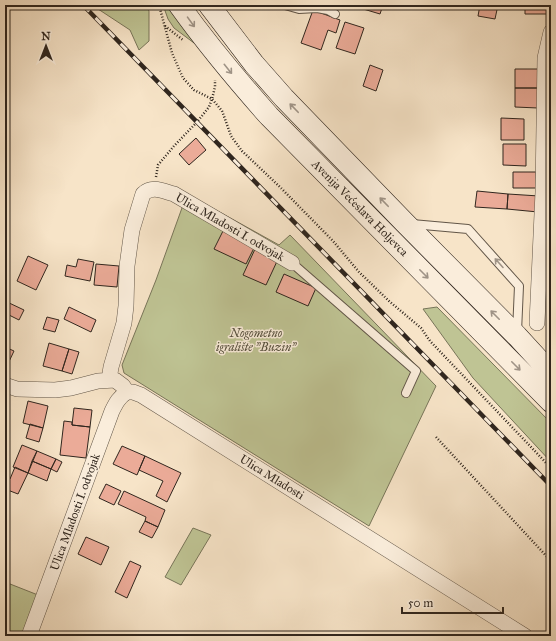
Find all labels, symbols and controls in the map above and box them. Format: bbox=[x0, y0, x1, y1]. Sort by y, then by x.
one-way arrow bbox=[187, 16, 195, 27]
north arrow bbox=[26, 26, 66, 66]
text: N bbox=[41, 30, 51, 43]
one-way arrow bbox=[224, 63, 232, 74]
one-way arrow bbox=[289, 103, 299, 113]
street label: Avenija Većeslava Holjevca bbox=[308, 156, 412, 260]
street label: Ulica Mladosti I. odvojak bbox=[173, 190, 287, 264]
one-way arrow bbox=[379, 197, 389, 207]
one-way arrow bbox=[494, 258, 503, 268]
one-way arrow bbox=[419, 269, 429, 279]
one-way arrow bbox=[490, 310, 500, 319]
park label: Nogometno igralište "Buzin" bbox=[216, 326, 297, 354]
one-way arrow bbox=[511, 361, 520, 371]
street label: Ulica Mladosti I. odvojak bbox=[47, 451, 103, 573]
street label: Ulica Mladosti bbox=[237, 452, 307, 503]
scale bar bbox=[402, 589, 503, 615]
text: 50 m bbox=[408, 596, 433, 610]

